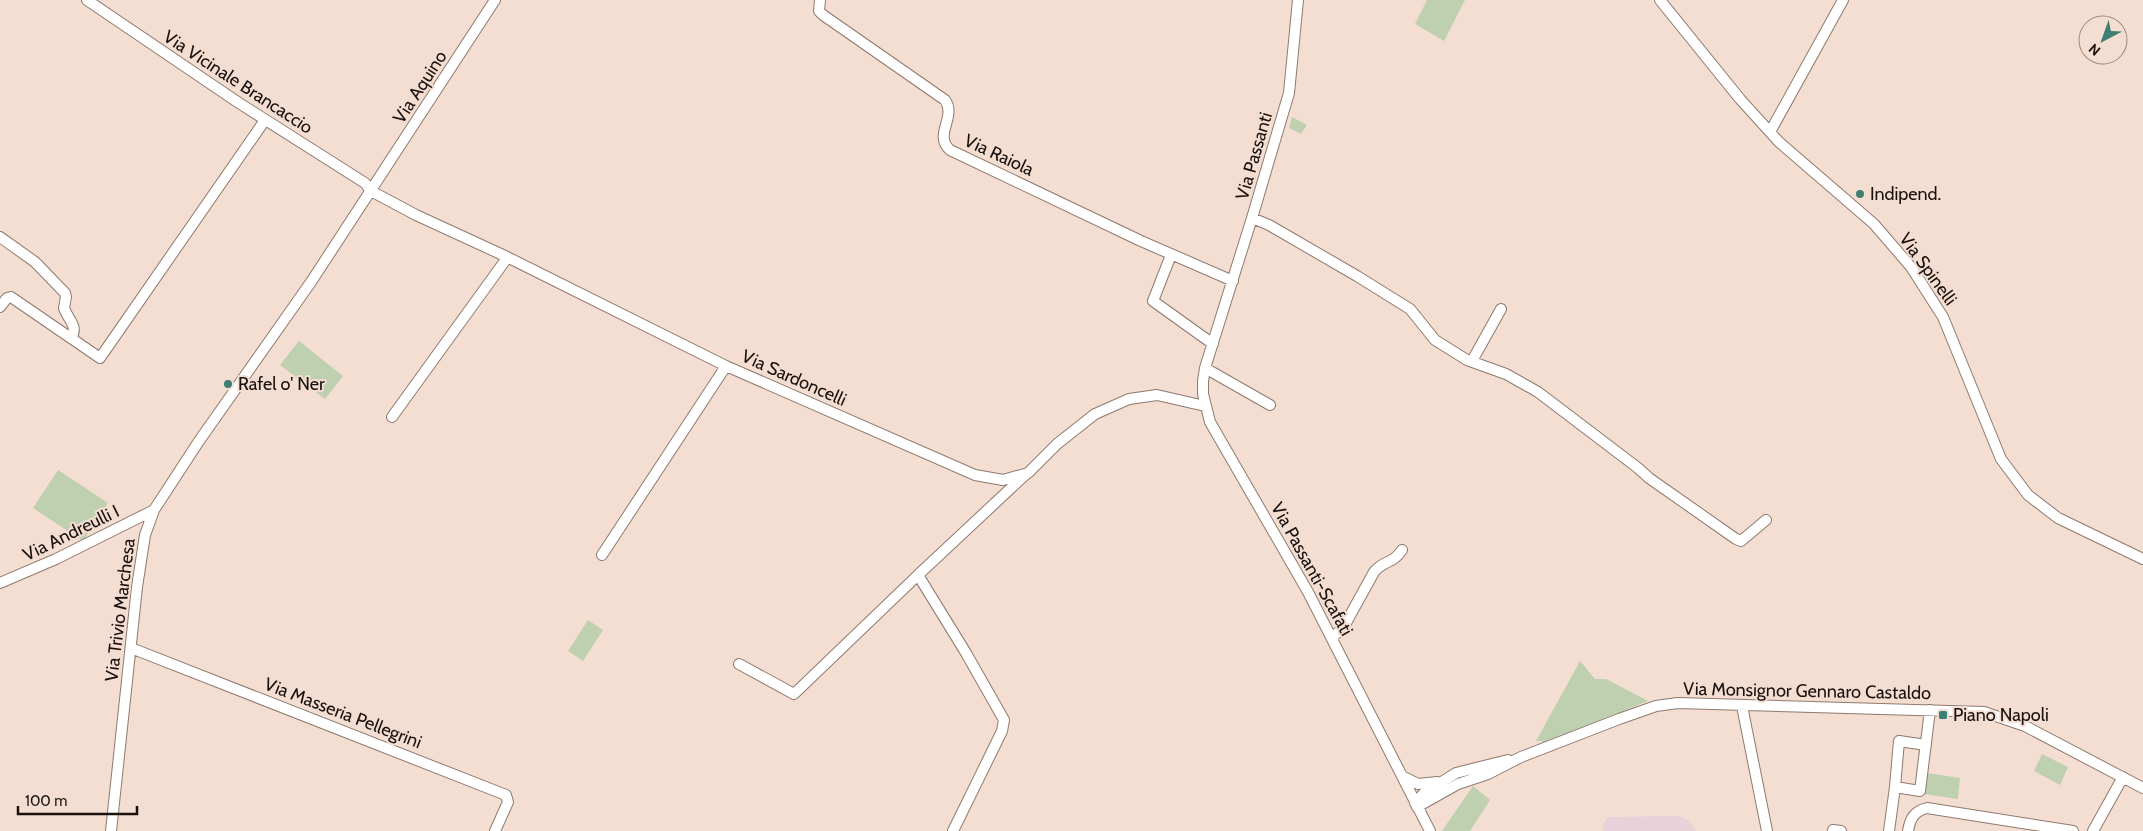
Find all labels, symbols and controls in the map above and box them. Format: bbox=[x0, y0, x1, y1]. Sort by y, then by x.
north arrow bbox=[2078, 15, 2128, 65]
street label: Via Vicinale Brancaccio bbox=[159, 25, 317, 139]
text: N bbox=[2085, 40, 2104, 60]
street label: Via Aquino bbox=[388, 46, 452, 128]
street label: Via Passanti bbox=[1231, 110, 1277, 202]
street label: Via Raiola bbox=[961, 129, 1038, 181]
place label: Indipend. bbox=[1870, 183, 1941, 205]
marker: Indipend. bbox=[1854, 188, 1866, 200]
street label: Via Spinelli bbox=[1894, 229, 1962, 309]
street label: Via Sardoncelli bbox=[738, 345, 850, 411]
place label: Rafel o' Ner bbox=[238, 373, 325, 395]
marker: Rafel o' Ner bbox=[222, 378, 234, 390]
street label: Via Passanti-Scafati bbox=[1266, 498, 1358, 640]
street label: Via Andreulli I bbox=[19, 500, 123, 566]
street label: Via Trivio Marchesa bbox=[100, 537, 140, 683]
street label: Via Masseria Pellegrini bbox=[261, 673, 425, 753]
street label: Via Monsignor Gennaro Castaldo bbox=[1683, 678, 1931, 704]
place label: Piano Napoli bbox=[1953, 704, 2049, 726]
marker: Piano Napoli bbox=[1937, 709, 1949, 721]
scale bar bbox=[18, 784, 136, 816]
text: 100 m bbox=[25, 792, 67, 810]

